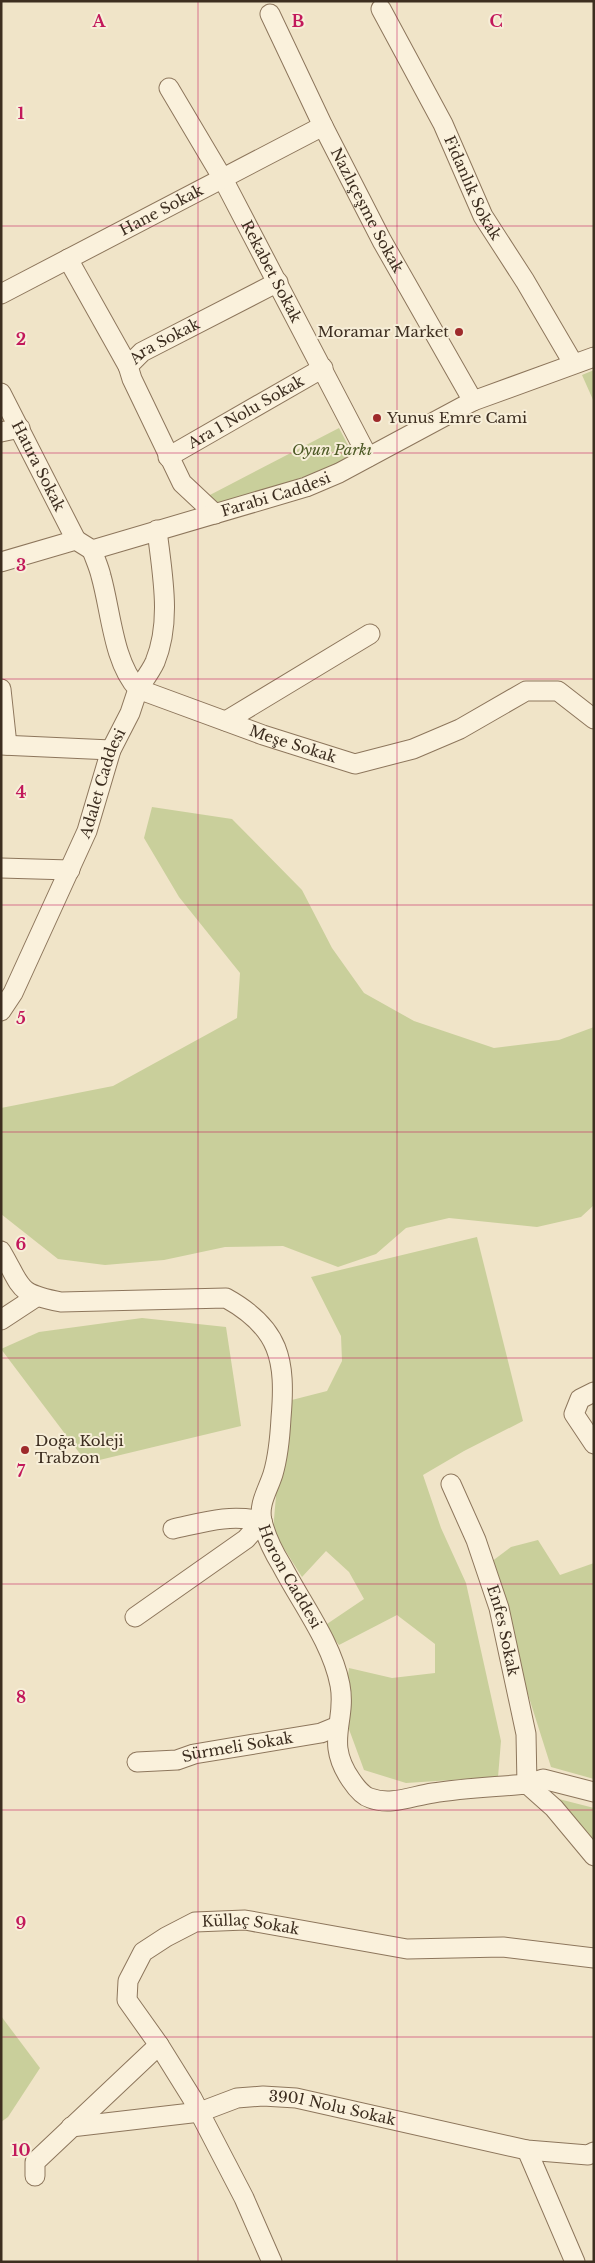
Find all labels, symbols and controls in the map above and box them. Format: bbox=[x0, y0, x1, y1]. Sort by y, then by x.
text: A bbox=[92, 11, 107, 31]
text: B bbox=[292, 11, 305, 31]
text: C bbox=[489, 11, 503, 31]
text: 1 bbox=[18, 103, 25, 123]
street label: Fidanlık Sokak bbox=[440, 132, 506, 244]
street label: Nazlıçeşme Sokak bbox=[327, 144, 408, 277]
street label: Hane Sokak bbox=[116, 180, 207, 239]
street label: Rekabet Sokak bbox=[237, 217, 306, 326]
street label: Ara Sokak bbox=[124, 314, 203, 369]
place label: Moramar Market bbox=[318, 322, 449, 341]
marker: Moramar Market bbox=[453, 326, 465, 338]
text: 2 bbox=[16, 329, 26, 349]
street label: Ara 1 Nolu Sokak bbox=[184, 371, 308, 453]
place label: Yunus Emre Cami bbox=[386, 408, 527, 427]
marker: Yunus Emre Cami bbox=[371, 412, 383, 424]
street label: Hatıra Sokak bbox=[8, 417, 70, 515]
park label: Oyun Parkı bbox=[292, 440, 372, 459]
street label: Farabi Caddesi bbox=[219, 468, 333, 520]
text: 3 bbox=[16, 555, 26, 575]
street label: Meşe Sokak bbox=[247, 721, 340, 767]
street label: Adalet Caddesi bbox=[75, 725, 130, 842]
text: 4 bbox=[16, 782, 26, 802]
text: 5 bbox=[16, 1008, 26, 1028]
text: 6 bbox=[16, 1234, 27, 1254]
place label: Doğa Koleji Trabzon bbox=[35, 1431, 124, 1467]
marker: Doğa Koleji Trabzon bbox=[19, 1444, 31, 1456]
text: 7 bbox=[17, 1461, 26, 1481]
street label: Horon Caddesi bbox=[254, 1522, 326, 1632]
street label: Enfes Sokak bbox=[483, 1582, 524, 1679]
text: 8 bbox=[16, 1687, 26, 1707]
street label: Sürmeli Sokak bbox=[179, 1728, 295, 1767]
street label: Küllaç Sokak bbox=[201, 1910, 302, 1939]
text: 9 bbox=[16, 1913, 27, 1933]
street label: 3901 Nolu Sokak bbox=[268, 2086, 398, 2129]
text: 10 bbox=[11, 2140, 31, 2160]

